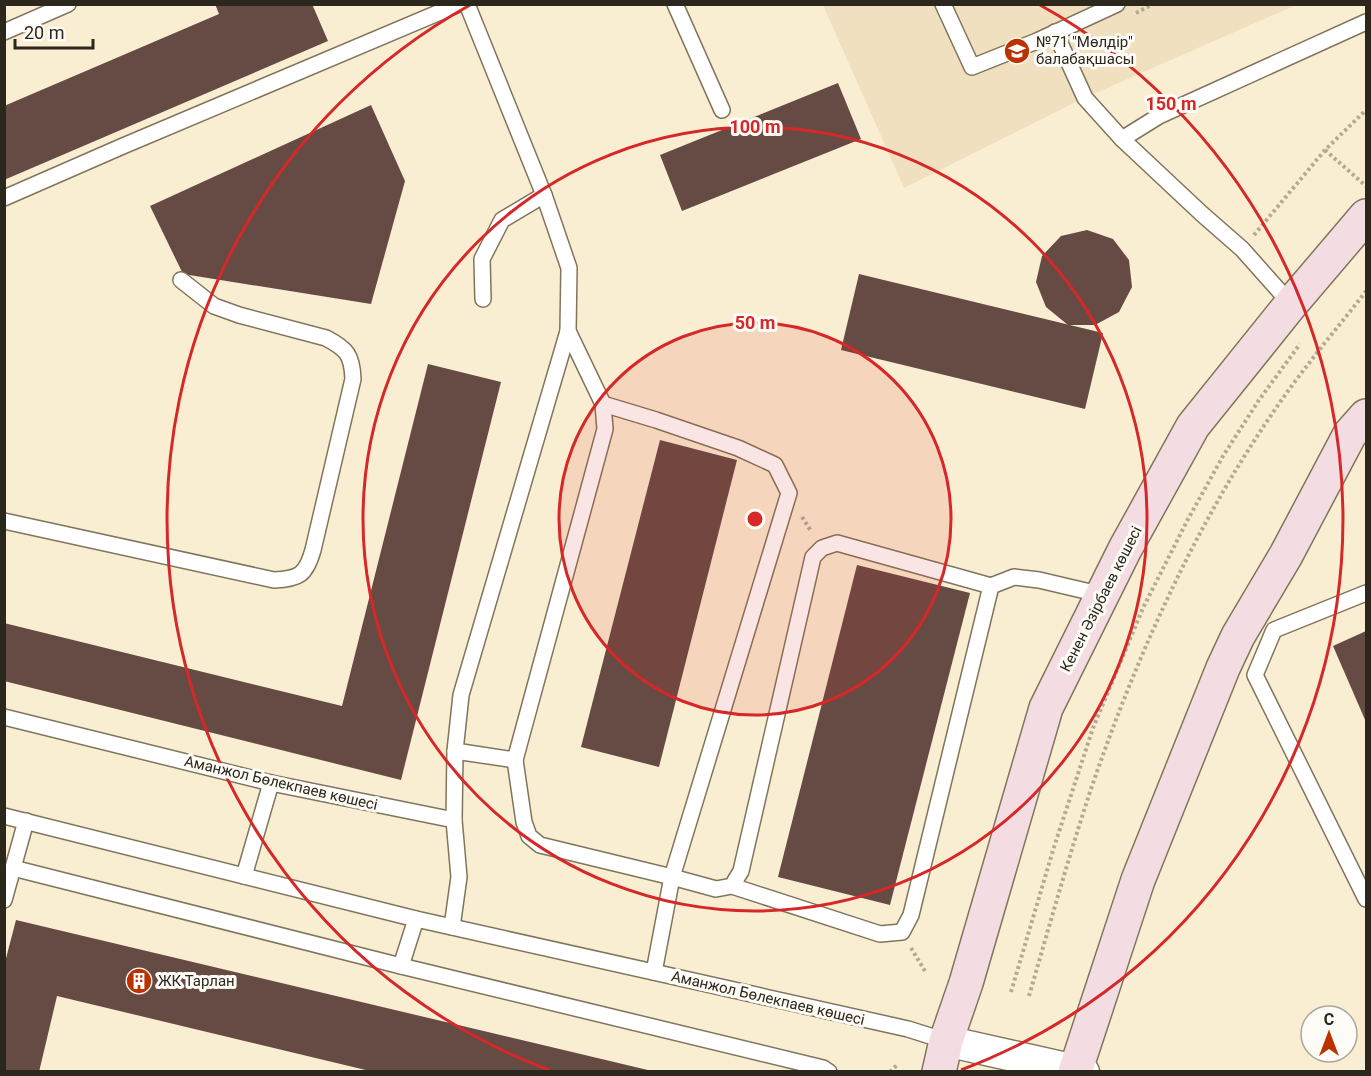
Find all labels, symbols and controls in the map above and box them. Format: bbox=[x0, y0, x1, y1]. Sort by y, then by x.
scale bar bbox=[15, 12, 93, 50]
text: 20 m bbox=[24, 22, 64, 43]
place label: №71 "Мөлдір" балабақшасы bbox=[1036, 33, 1134, 68]
school or university icon: №71 "Мөлдір" балабақшасы bbox=[1002, 36, 1032, 66]
text: 150 m bbox=[1145, 93, 1197, 114]
text: 100 m bbox=[729, 116, 781, 137]
text: 50 m bbox=[735, 312, 775, 333]
centre of rings bbox=[745, 509, 765, 529]
street label: Кенен Әзірбаев көшесі bbox=[1056, 523, 1146, 675]
street label: Аманжол Бөлекпаев көшесі bbox=[183, 752, 379, 814]
building icon: ЖК Тарлан bbox=[124, 966, 154, 996]
street label: Аманжол Бөлекпаев көшесі bbox=[670, 967, 866, 1029]
place label: ЖК Тарлан bbox=[158, 972, 235, 990]
north arrow bbox=[1299, 1004, 1359, 1064]
text: С bbox=[1324, 1010, 1334, 1029]

